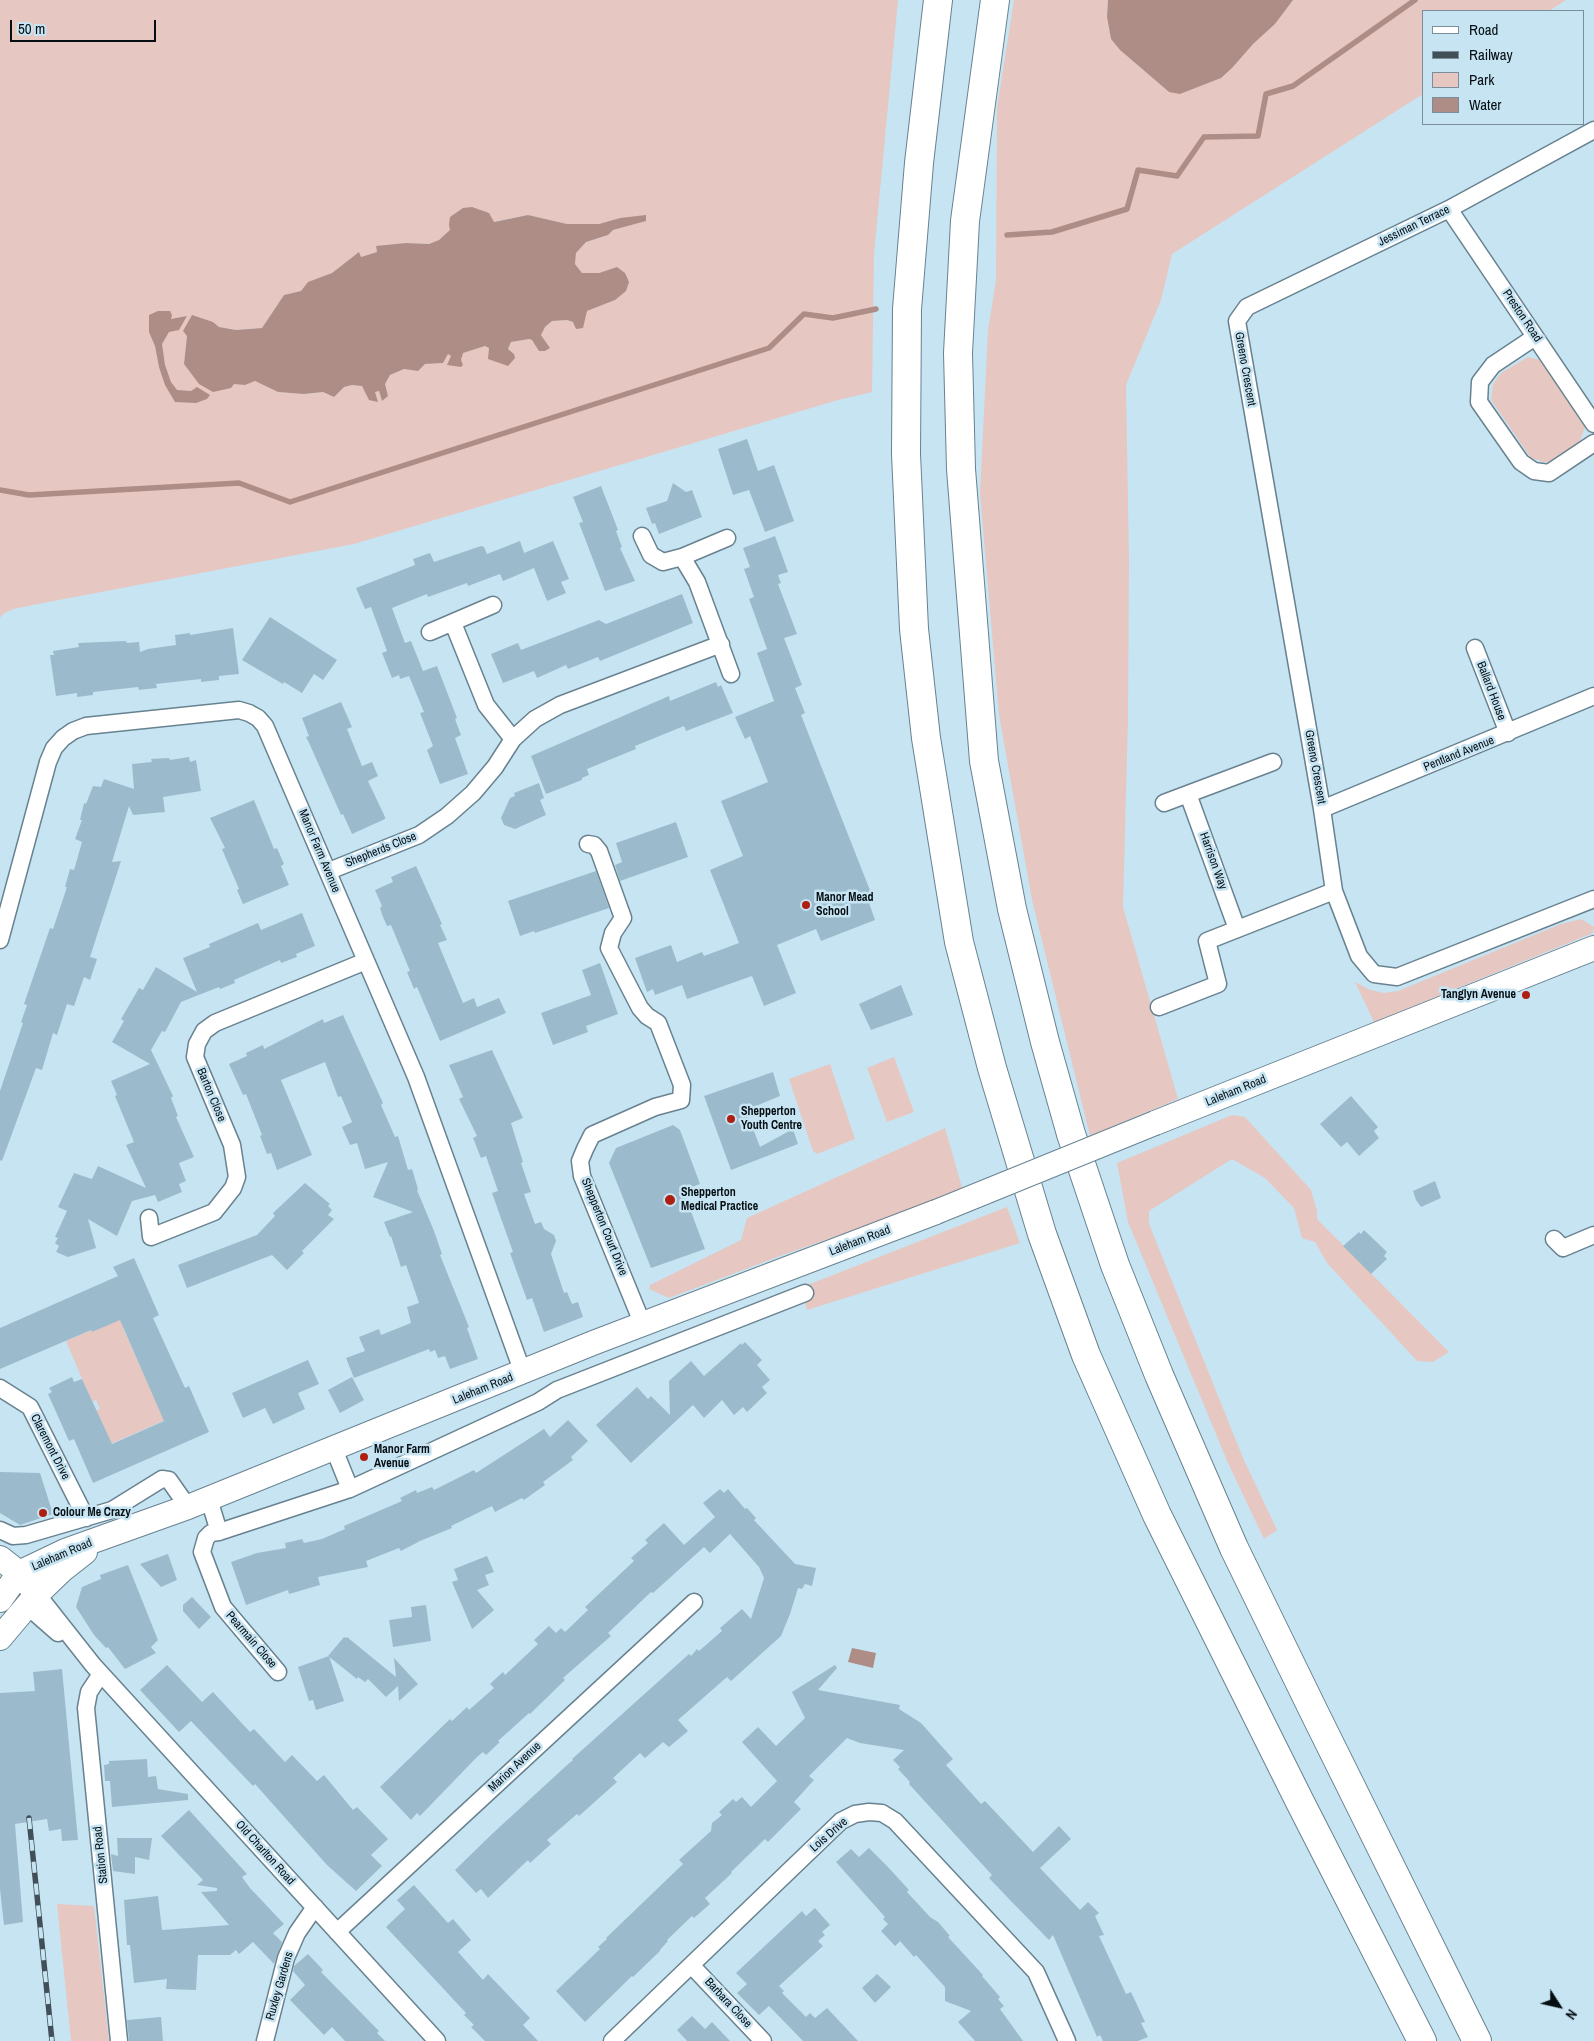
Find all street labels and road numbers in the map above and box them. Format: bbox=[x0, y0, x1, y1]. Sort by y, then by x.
street label: Jessiman Terrace bbox=[1376, 203, 1452, 249]
street label: Preston Road bbox=[1499, 287, 1545, 345]
street label: Greeno Crescent bbox=[1231, 331, 1259, 407]
street label: Ballard House bbox=[1473, 660, 1509, 722]
street label: Greeno Crescent bbox=[1301, 729, 1329, 805]
street label: Pentland Avenue bbox=[1422, 733, 1496, 775]
street label: Manor Farm Avenue bbox=[295, 807, 343, 895]
street label: Shepherds Close bbox=[343, 829, 419, 871]
street label: Harrison Way bbox=[1196, 830, 1230, 892]
street label: Barton Close bbox=[193, 1066, 229, 1124]
street label: Laleham Road bbox=[1204, 1072, 1268, 1110]
street label: Shepperton Court Drive bbox=[578, 1176, 630, 1278]
street label: Laleham Road bbox=[828, 1223, 892, 1259]
street label: Laleham Road bbox=[451, 1370, 515, 1408]
street label: Claremont Drive bbox=[27, 1412, 73, 1482]
street label: Laleham Road bbox=[30, 1536, 94, 1574]
street label: Pearmain Close bbox=[222, 1609, 280, 1671]
street label: Marion Avenue bbox=[486, 1739, 544, 1795]
street label: Lois Drive bbox=[807, 1815, 851, 1855]
street label: Old Charlton Road bbox=[232, 1818, 298, 1888]
street label: Station Road bbox=[91, 1826, 111, 1884]
street label: Ruxley Gardens bbox=[263, 1950, 297, 2022]
street label: Barbara Close bbox=[701, 1975, 755, 2031]

